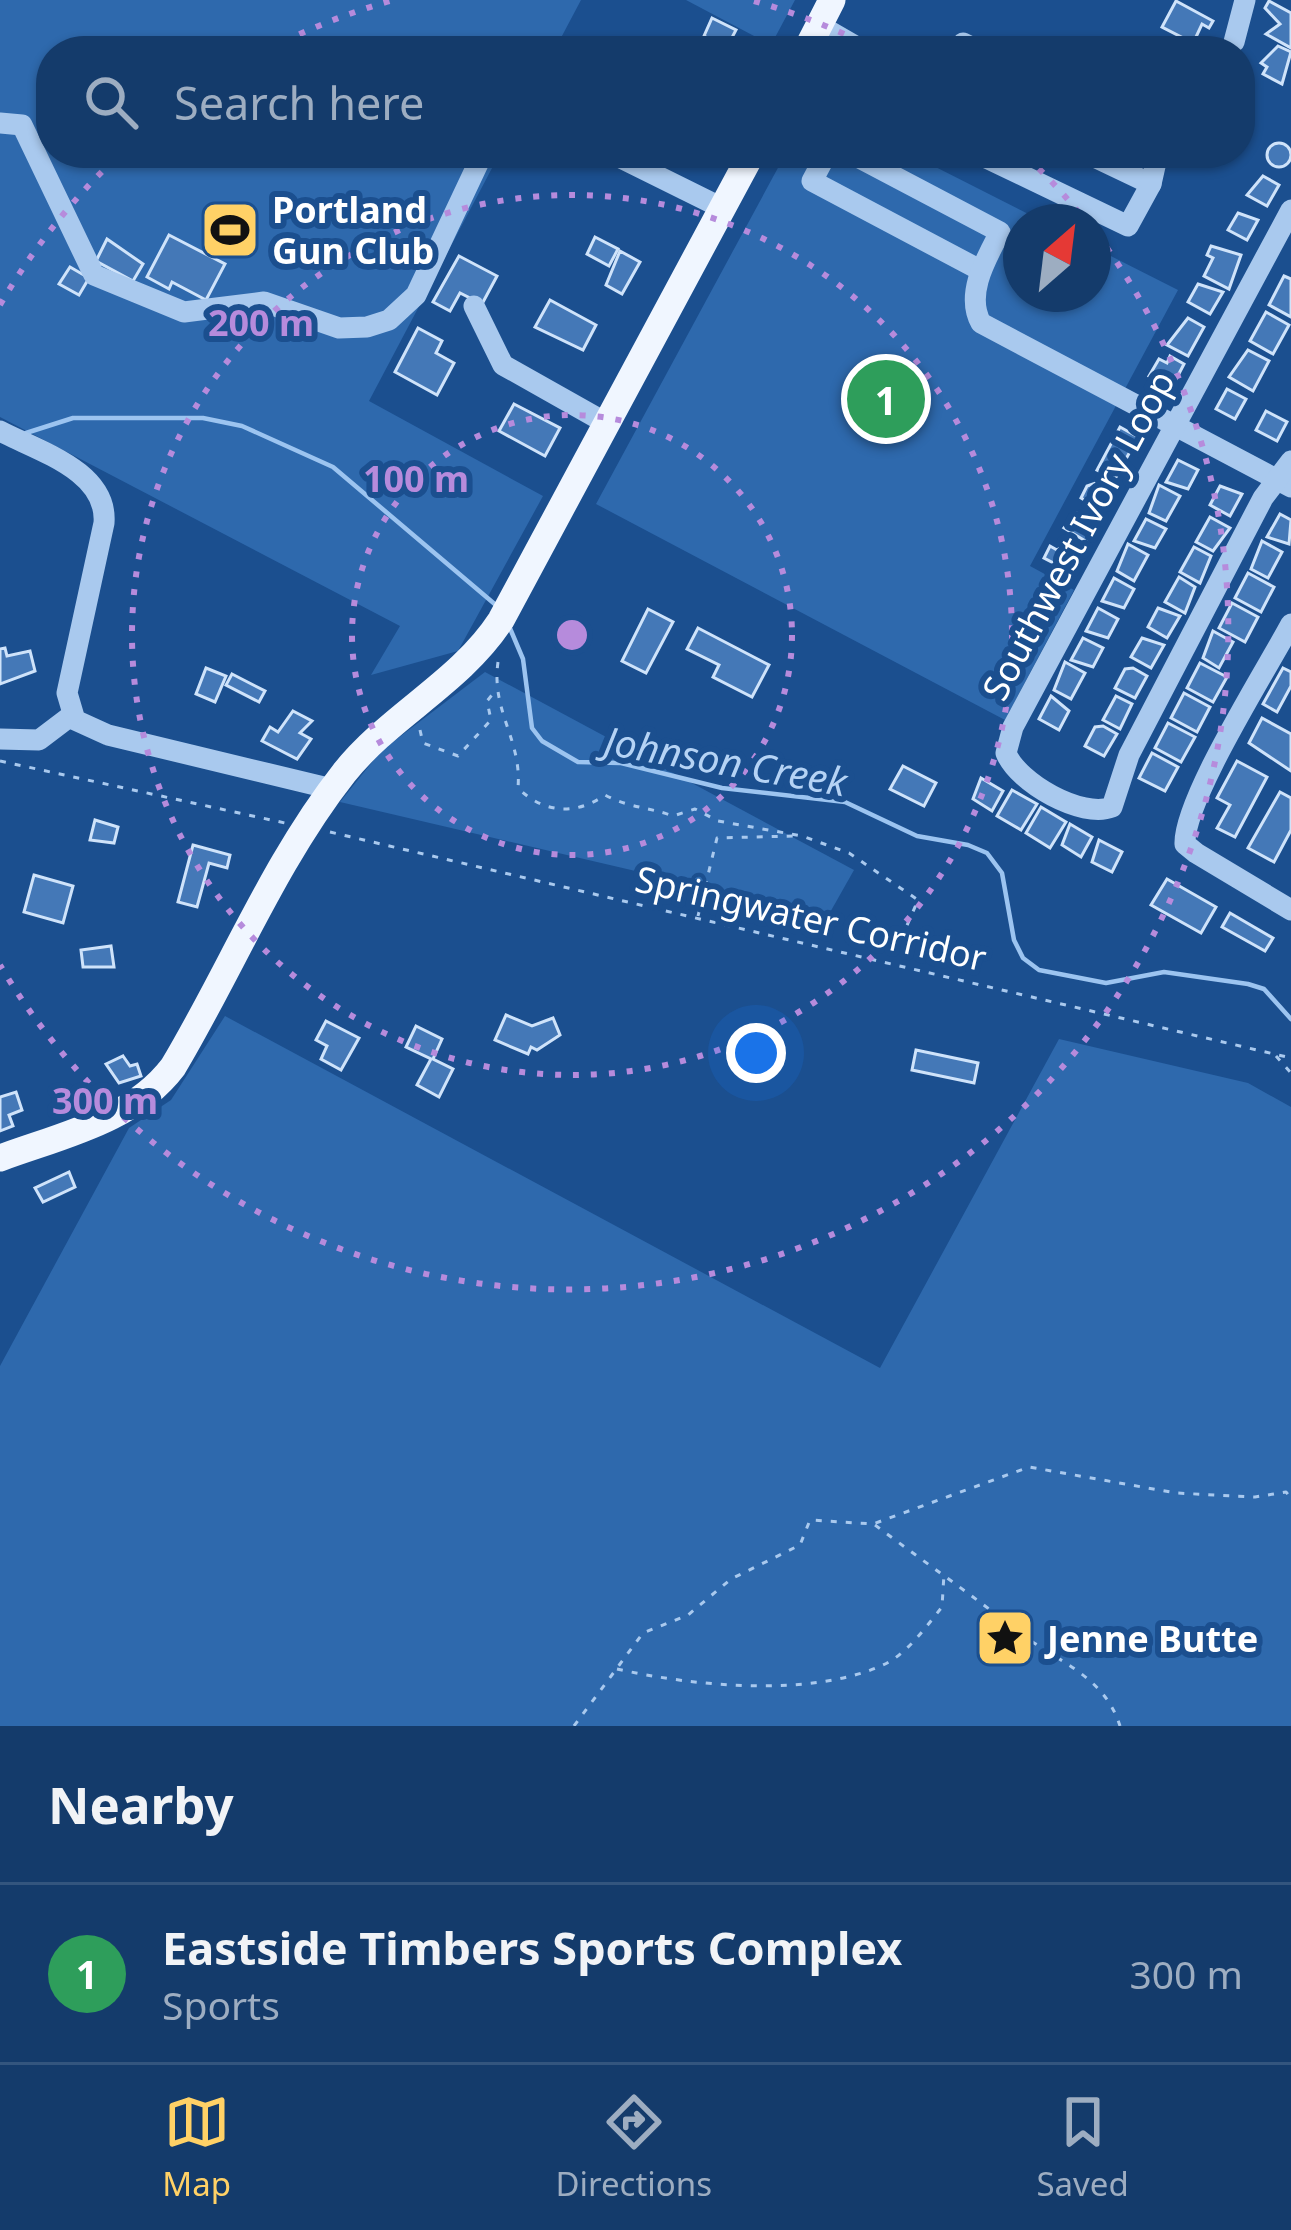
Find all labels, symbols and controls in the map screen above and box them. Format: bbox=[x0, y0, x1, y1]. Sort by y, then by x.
search box bbox=[36, 36, 1255, 168]
icon: search bbox=[78, 69, 144, 135]
text: Search here bbox=[174, 72, 424, 133]
place label: Portland Gun Club bbox=[272, 185, 434, 275]
sports icon: Portland Gun Club bbox=[199, 199, 261, 261]
north arrow bbox=[1003, 204, 1111, 312]
text: 200 m bbox=[208, 298, 314, 347]
pin: 1 bbox=[847, 354, 925, 444]
street label: Southwest Ivory Loop bbox=[970, 362, 1186, 708]
text: 100 m bbox=[363, 454, 469, 503]
centre of rings bbox=[551, 614, 593, 656]
water label: Johnson Creek bbox=[594, 711, 853, 808]
street label: Springwater Corridor bbox=[631, 854, 991, 982]
your location bbox=[726, 1023, 786, 1083]
text: 300 m bbox=[52, 1076, 158, 1125]
place icon: Jenne Butte bbox=[974, 1607, 1036, 1669]
place label: Jenne Butte bbox=[1044, 1614, 1258, 1663]
text: Nearby bbox=[48, 1769, 234, 1839]
text: Eastside Timbers Sports Complex bbox=[162, 1917, 902, 1978]
text: 1 bbox=[76, 1947, 98, 2000]
text: 300 m bbox=[1129, 1947, 1243, 2000]
text: Sports bbox=[162, 1978, 280, 2031]
tab: Map bbox=[162, 2089, 231, 2206]
tab: Directions bbox=[555, 2089, 712, 2206]
tab: Saved bbox=[1036, 2089, 1129, 2206]

